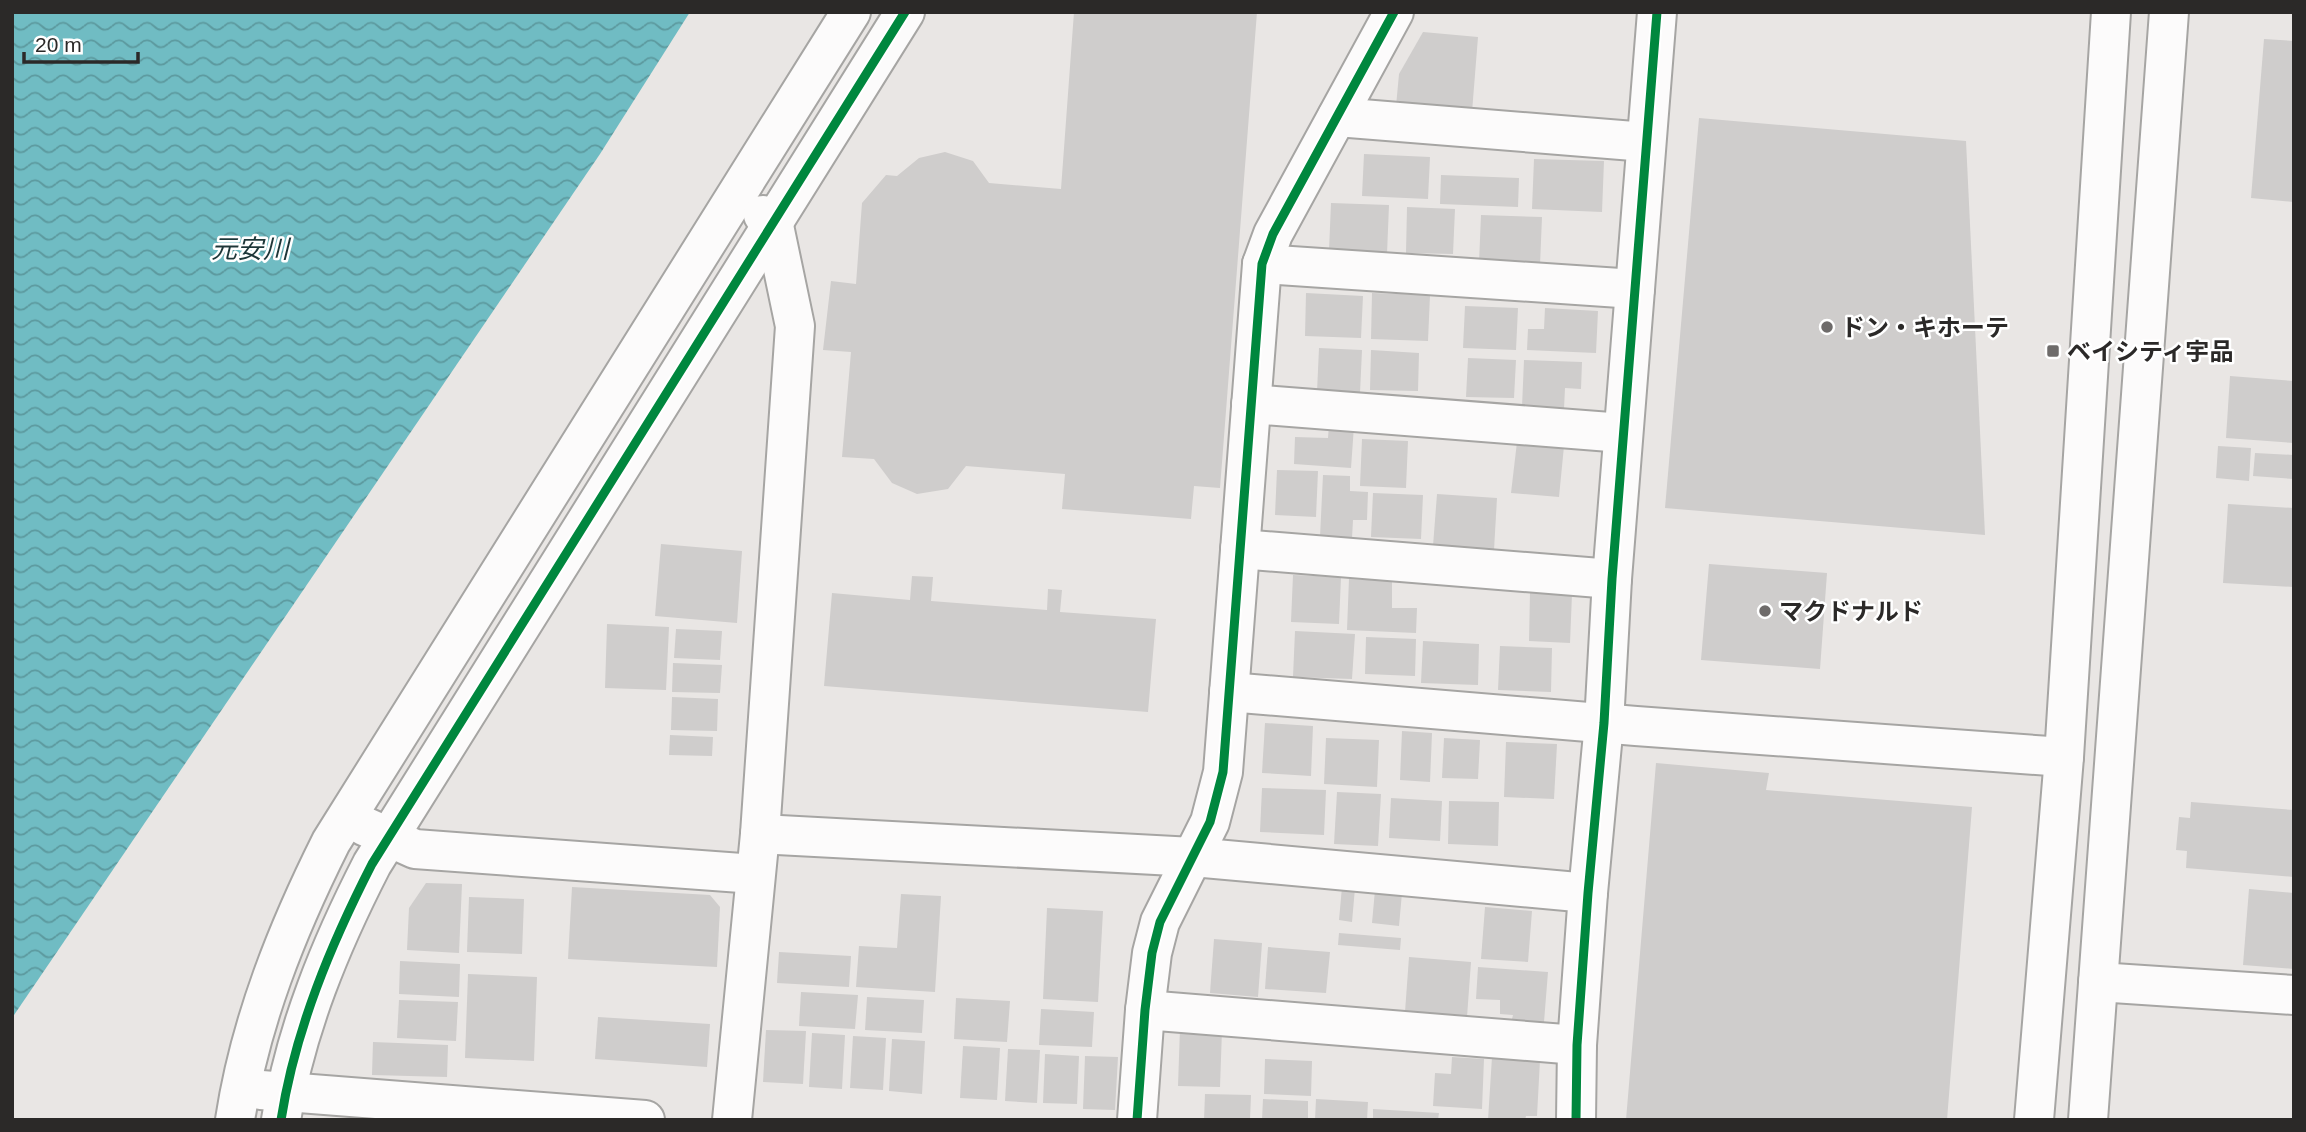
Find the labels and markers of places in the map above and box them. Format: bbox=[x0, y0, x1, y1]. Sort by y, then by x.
place label: ドン・キホーテ bbox=[1841, 314, 2009, 341]
marker: ドン・キホーテ bbox=[1819, 319, 1835, 335]
place label: ベイシティ宇品 bbox=[2067, 338, 2234, 365]
marker: ベイシティ宇品 bbox=[2045, 343, 2061, 359]
place label: マクドナルド bbox=[1779, 598, 1923, 625]
marker: マクドナルド bbox=[1757, 603, 1773, 619]

